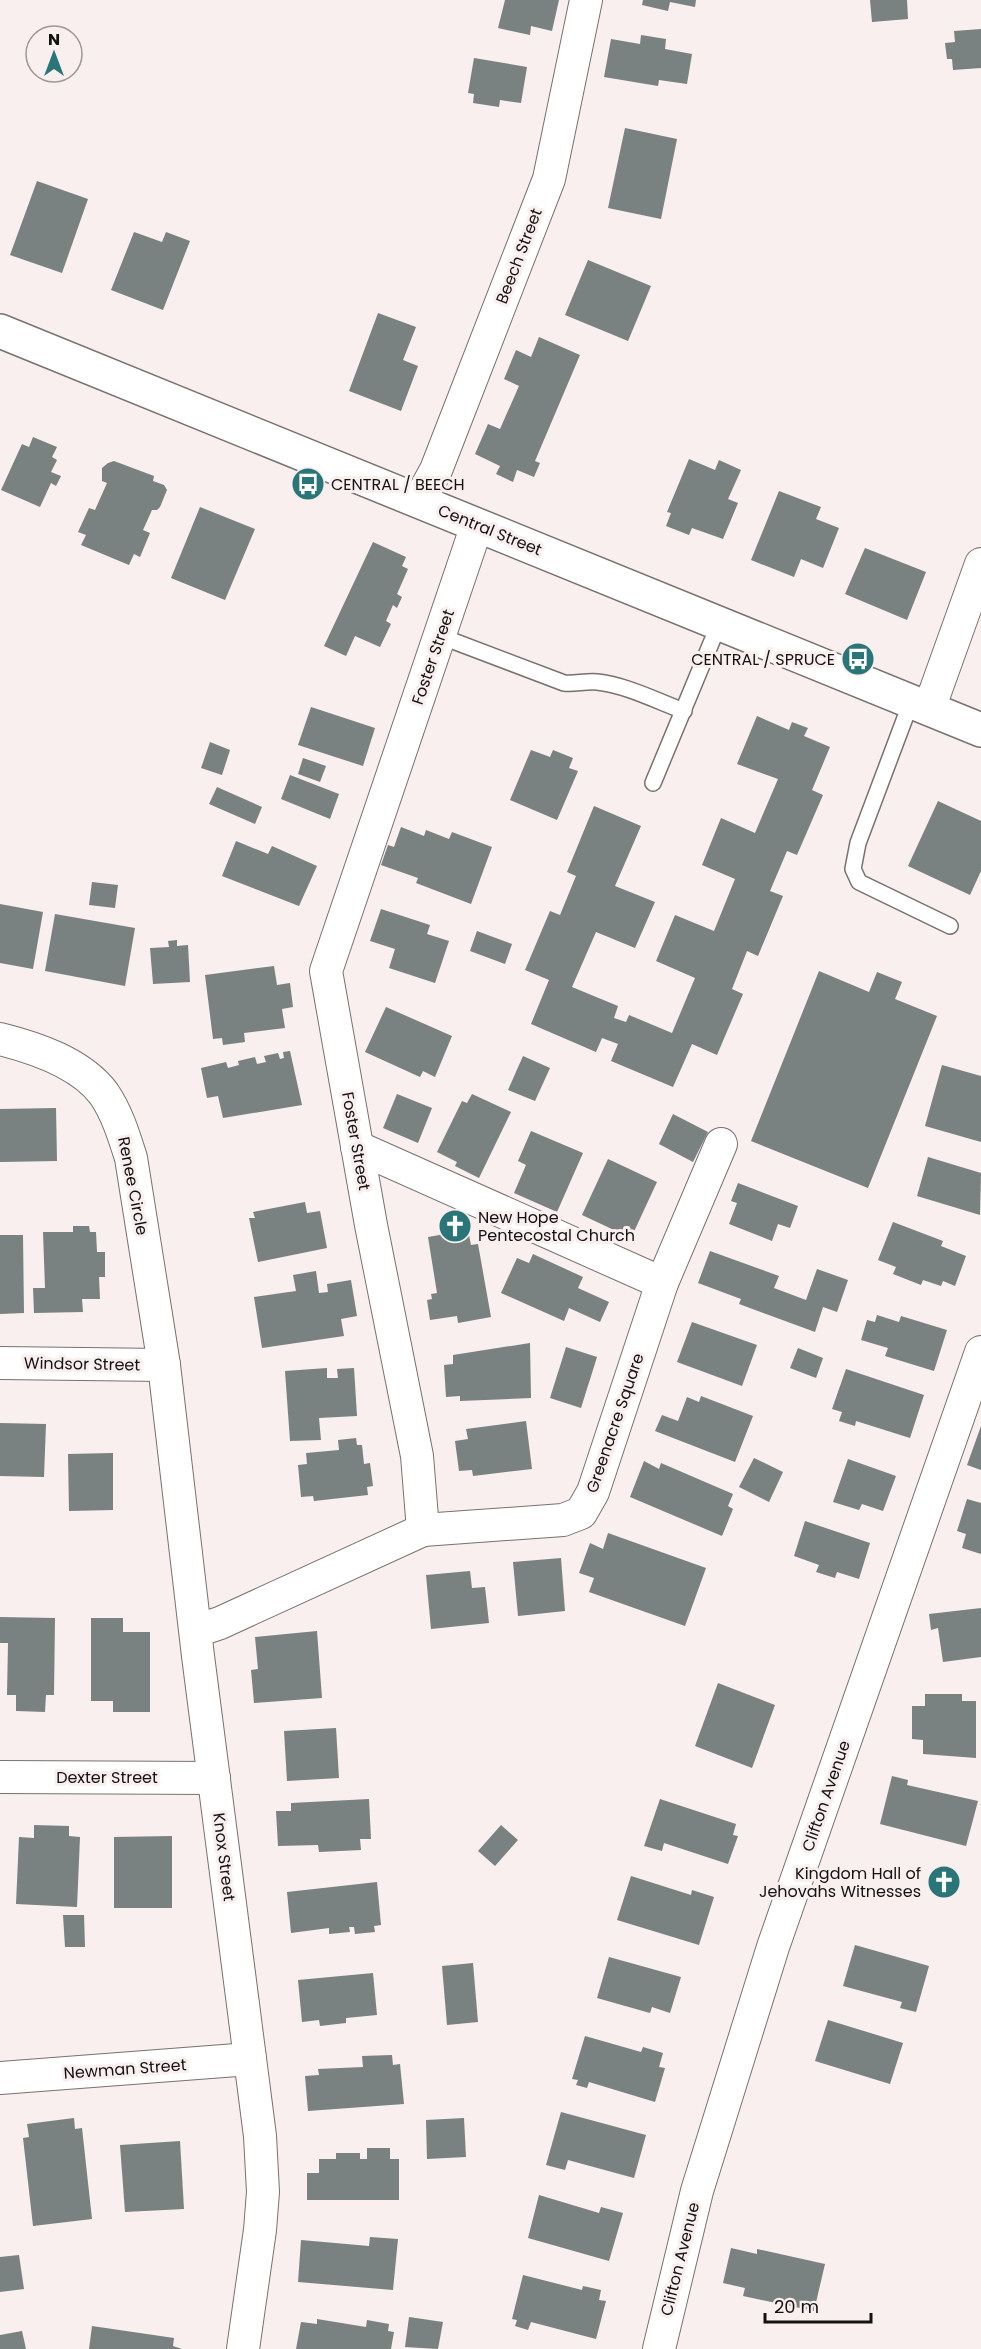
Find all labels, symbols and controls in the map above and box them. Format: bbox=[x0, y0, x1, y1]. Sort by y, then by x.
north arrow bbox=[24, 24, 84, 84]
text: N bbox=[48, 28, 60, 51]
street label: Beech Street bbox=[490, 205, 548, 307]
bus stop icon: CENTRAL / BEECH bbox=[290, 466, 326, 502]
place label: CENTRAL / BEECH bbox=[331, 473, 465, 496]
street label: Central Street bbox=[435, 499, 546, 561]
street label: Foster Street bbox=[406, 606, 460, 708]
bus stop icon: CENTRAL / SPRUCE bbox=[840, 641, 876, 677]
place label: CENTRAL / SPRUCE bbox=[691, 648, 835, 671]
street label: Foster Street bbox=[336, 1090, 376, 1192]
street label: Renee Circle bbox=[112, 1135, 154, 1237]
place label: New Hope Pentecostal Church bbox=[478, 1206, 635, 1247]
church icon: New Hope Pentecostal Church bbox=[437, 1208, 473, 1244]
street label: Greenacre Square bbox=[580, 1350, 650, 1496]
street label: Windsor Street bbox=[24, 1351, 141, 1377]
street label: Clifton Avenue bbox=[796, 1737, 856, 1855]
street label: Dexter Street bbox=[56, 1766, 158, 1789]
street label: Knox Street bbox=[207, 1811, 241, 1903]
place label: Kingdom Hall of Jehovahs Witnesses bbox=[759, 1862, 921, 1903]
church icon: Kingdom Hall of Jehovahs Witnesses bbox=[926, 1864, 962, 1900]
street label: Newman Street bbox=[63, 2053, 187, 2085]
street label: Clifton Avenue bbox=[655, 2200, 705, 2318]
scale bar bbox=[765, 2286, 872, 2324]
text: 20 m bbox=[774, 2294, 819, 2319]

